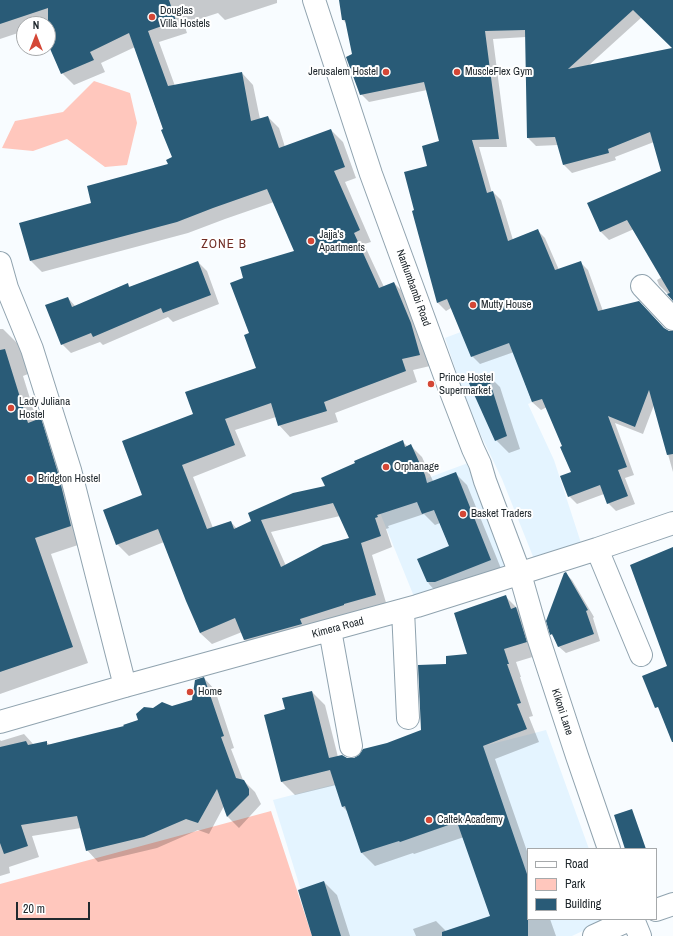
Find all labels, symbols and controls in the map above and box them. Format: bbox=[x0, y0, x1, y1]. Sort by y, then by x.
place label: Douglas Villa Hostels bbox=[160, 4, 210, 30]
marker: Douglas Villa Hostels bbox=[147, 12, 157, 22]
north arrow bbox=[16, 16, 56, 56]
text: N bbox=[33, 18, 39, 32]
place label: Jerusalem Hostel bbox=[308, 65, 378, 79]
place label: MuscleFlex Gym bbox=[465, 65, 532, 79]
marker: Jerusalem Hostel bbox=[381, 67, 391, 77]
marker: MuscleFlex Gym bbox=[452, 67, 462, 77]
place label: Jajja's Apartments bbox=[319, 228, 365, 254]
marker: Jajja's Apartments bbox=[306, 236, 316, 246]
district label: ZONE B bbox=[201, 237, 247, 253]
street label: Nanfumbambi Road bbox=[393, 248, 433, 328]
place label: Mutty House bbox=[481, 298, 532, 312]
marker: Mutty House bbox=[468, 300, 478, 310]
place label: Prince Hostel Supermarket bbox=[439, 371, 493, 397]
marker: Prince Hostel Supermarket bbox=[426, 379, 436, 389]
place label: Lady Juliana Hostel bbox=[19, 395, 70, 421]
marker: Lady Juliana Hostel bbox=[6, 403, 16, 413]
place label: Orphanage bbox=[394, 460, 439, 474]
marker: Orphanage bbox=[381, 462, 391, 472]
place label: Bridgton Hostel bbox=[38, 472, 100, 486]
marker: Bridgton Hostel bbox=[25, 474, 35, 484]
place label: Basket Traders bbox=[471, 507, 532, 521]
marker: Basket Traders bbox=[458, 509, 468, 519]
street label: Kimera Road bbox=[311, 615, 365, 641]
place label: Home bbox=[198, 685, 222, 699]
marker: Home bbox=[185, 687, 195, 697]
street label: Kikoni Lane bbox=[548, 687, 576, 737]
place label: Caltek Academy bbox=[437, 813, 503, 827]
marker: Caltek Academy bbox=[424, 815, 434, 825]
legend bbox=[527, 848, 657, 920]
text: Road bbox=[565, 856, 589, 872]
text: Park bbox=[565, 876, 585, 892]
scale bar bbox=[18, 894, 92, 920]
text: Building bbox=[565, 896, 601, 912]
text: 20 m bbox=[23, 901, 45, 917]

